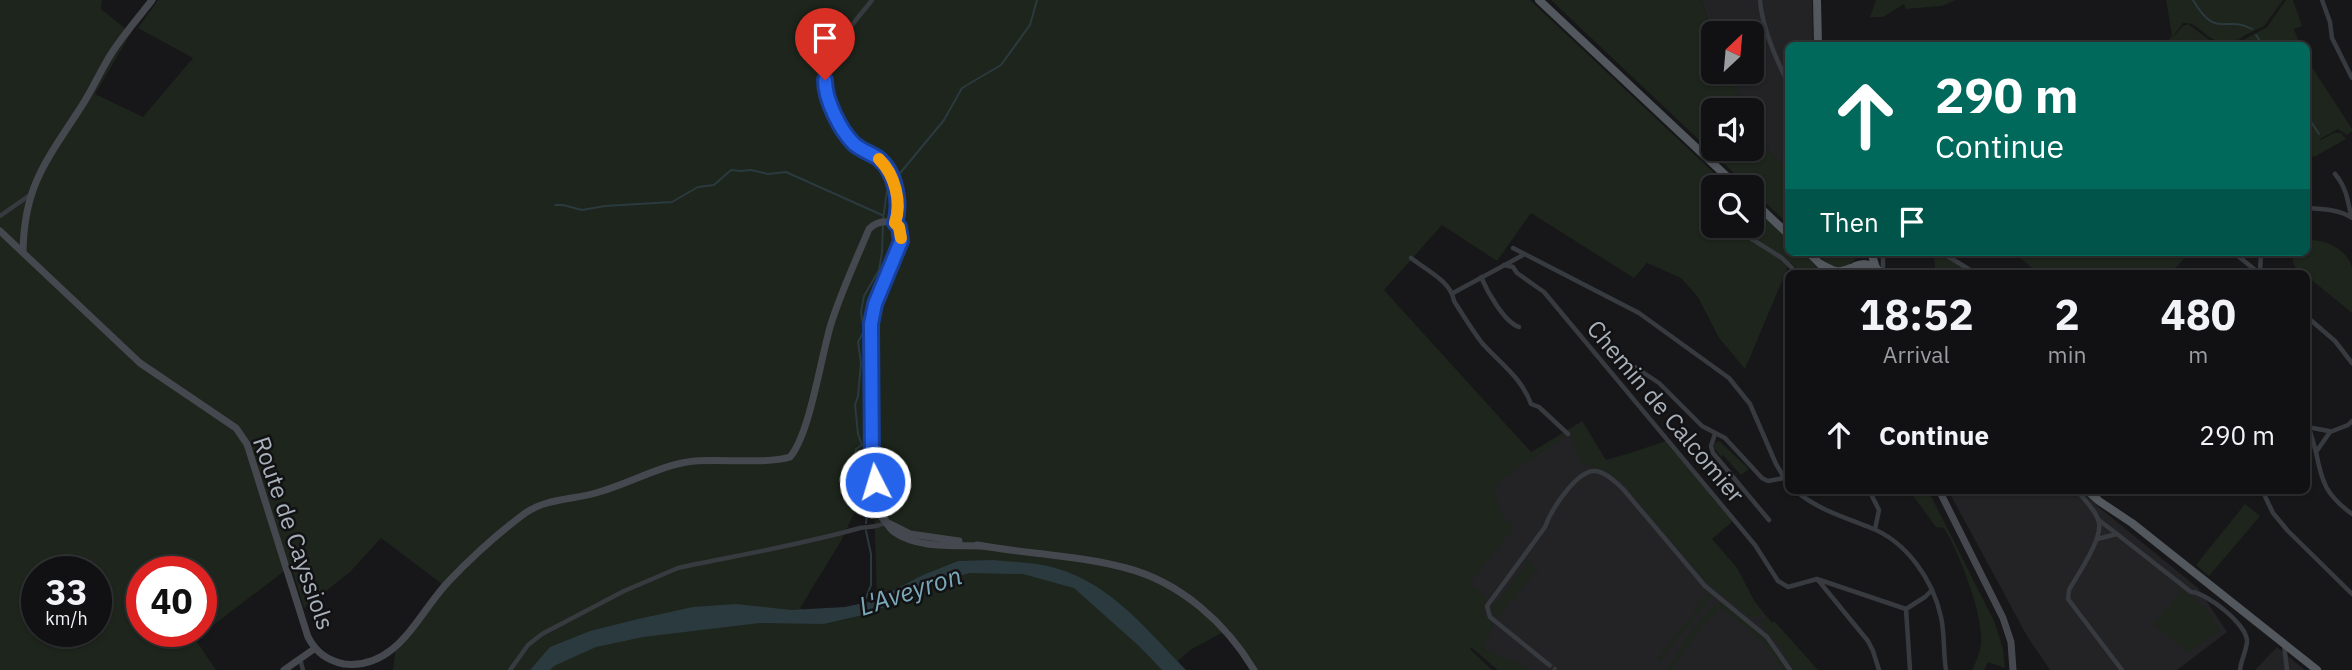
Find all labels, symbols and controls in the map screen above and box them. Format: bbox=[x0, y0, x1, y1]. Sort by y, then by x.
pin bbox=[795, 8, 855, 80]
icon: arrive bbox=[806, 19, 844, 57]
north arrow bbox=[1701, 21, 1764, 84]
map controls bbox=[1701, 21, 1764, 238]
text: 290 m bbox=[1935, 63, 2079, 126]
icon: ahead bbox=[1820, 70, 1911, 161]
button: sound bbox=[1701, 98, 1764, 161]
text: Continue bbox=[1935, 125, 2064, 167]
button: search bbox=[1701, 175, 1764, 238]
icon: arrive bbox=[1893, 203, 1931, 241]
text: Then bbox=[1820, 205, 1879, 239]
text: 18:52 bbox=[1859, 287, 1974, 342]
text: 2 bbox=[2054, 287, 2080, 342]
text: 480 bbox=[2160, 287, 2236, 342]
street label: Chemin de Calcomier bbox=[1580, 313, 1752, 509]
text: Arrival bbox=[1883, 339, 1950, 369]
text: min bbox=[2048, 339, 2086, 369]
text: m bbox=[2188, 339, 2208, 369]
icon: ahead bbox=[1820, 416, 1858, 454]
text: Continue bbox=[1879, 418, 1989, 452]
text: 290 m bbox=[2199, 418, 2275, 452]
street label: Route de Cayssiols bbox=[246, 432, 342, 634]
position arrow bbox=[838, 445, 912, 519]
speed limit sign: 40 bbox=[126, 556, 217, 647]
water label: L'Aveyron bbox=[854, 557, 966, 623]
text: 33 bbox=[45, 569, 88, 615]
text: km/h bbox=[45, 607, 88, 630]

